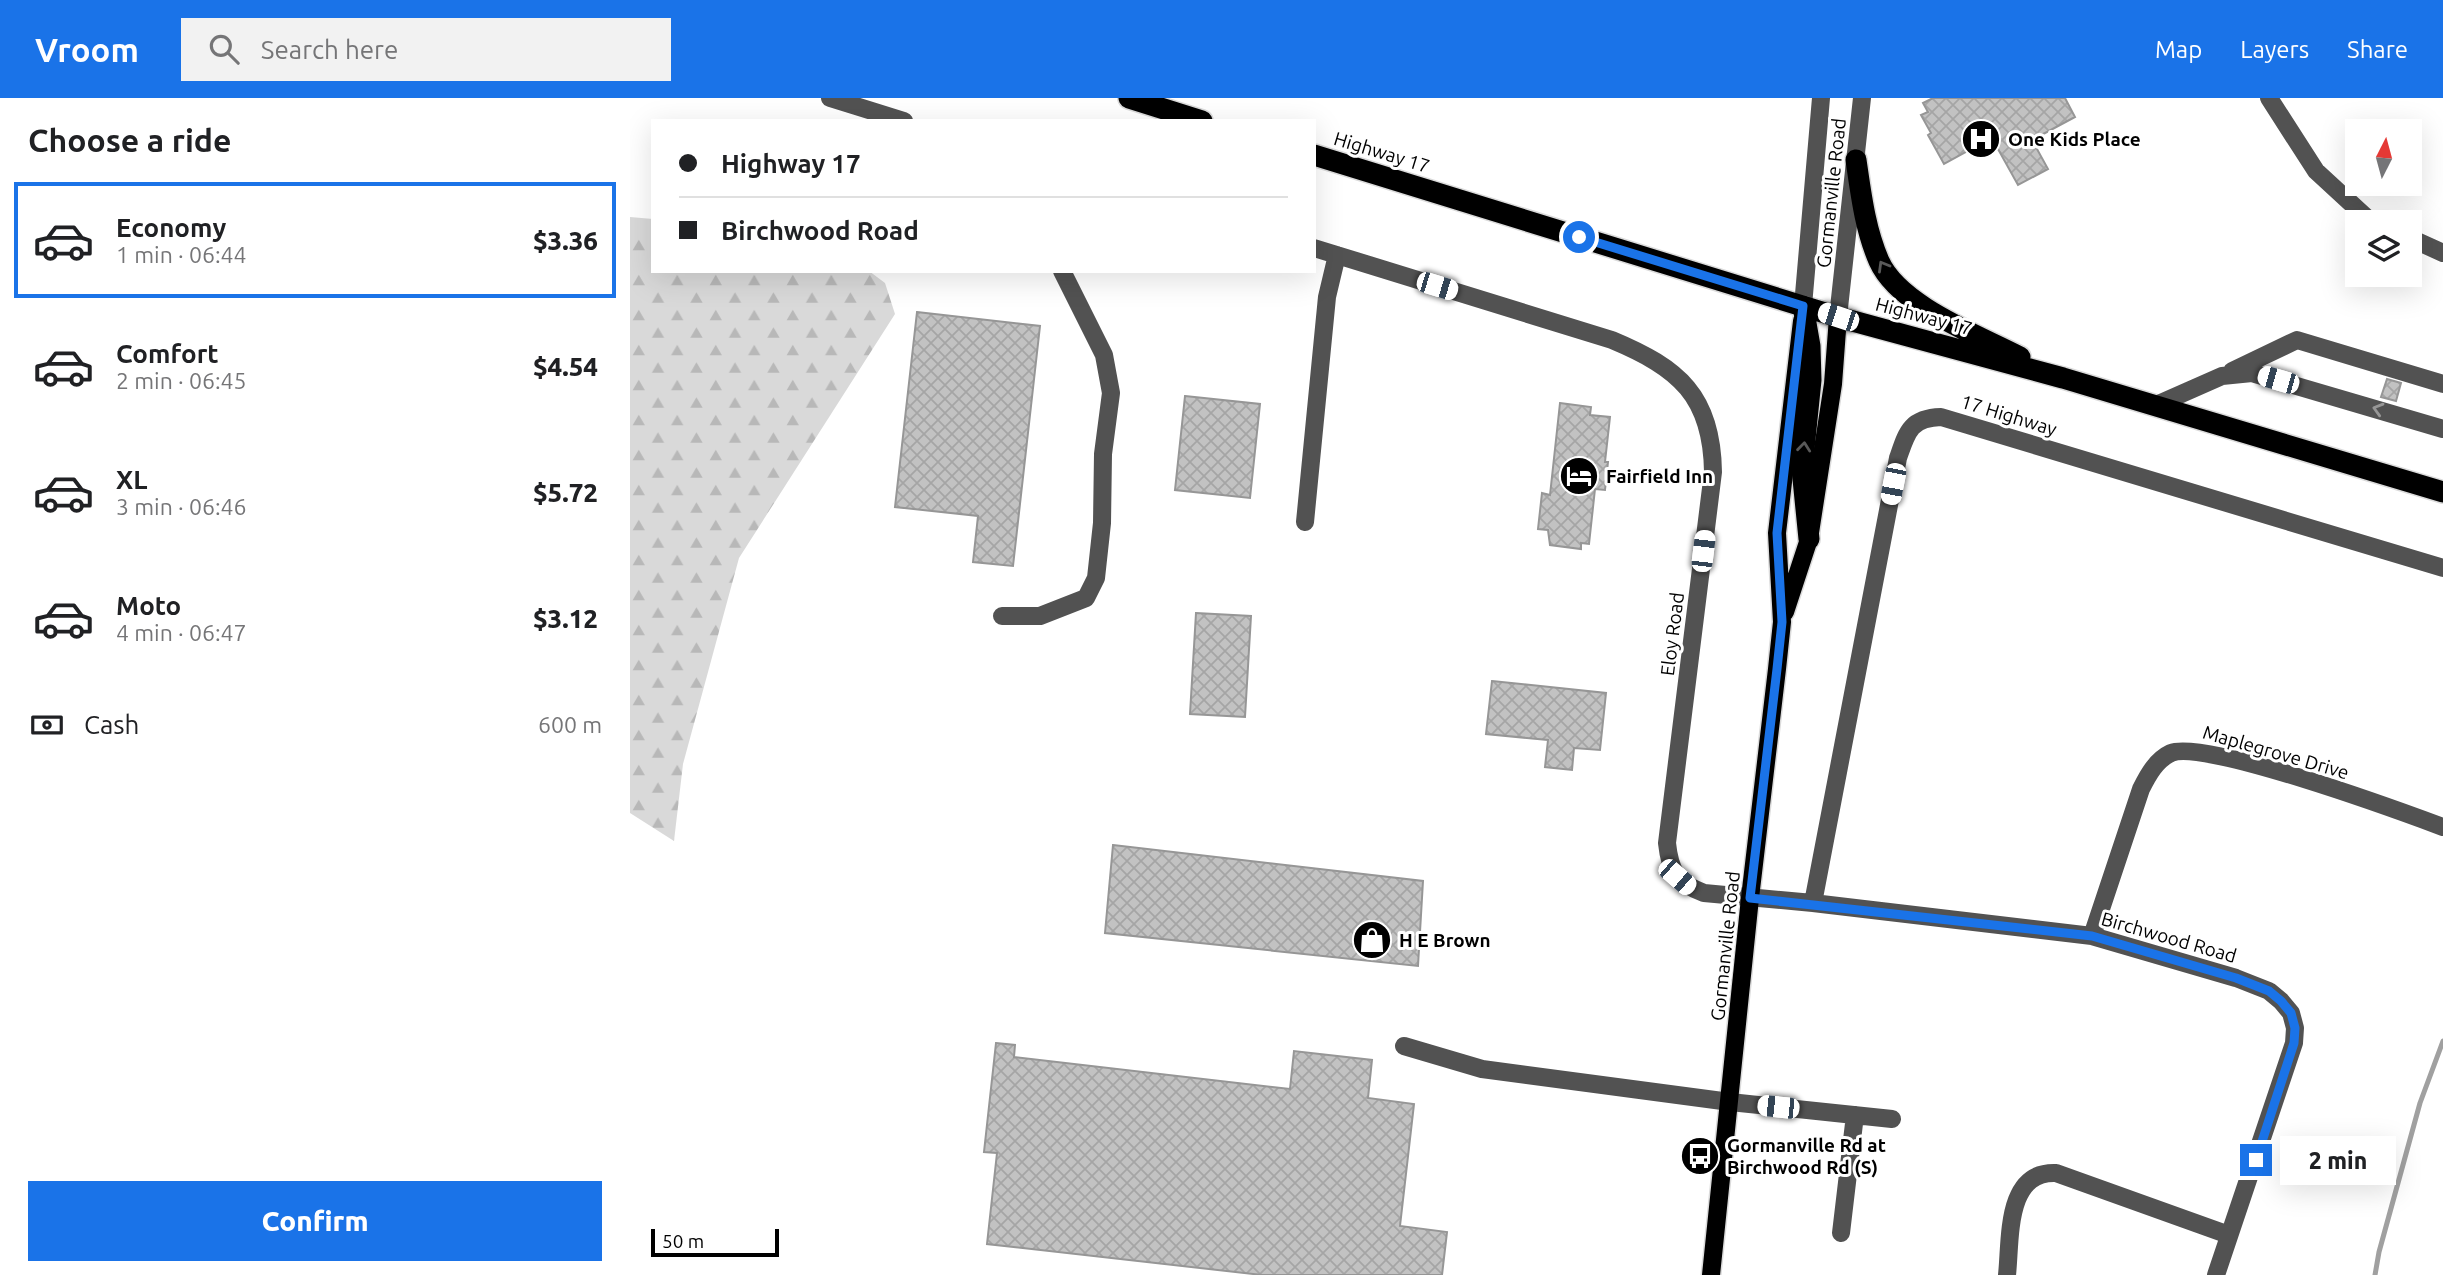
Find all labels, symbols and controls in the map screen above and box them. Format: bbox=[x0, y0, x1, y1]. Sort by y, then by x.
search box bbox=[181, 18, 671, 81]
icon: search bbox=[205, 30, 243, 68]
text: Vroom bbox=[35, 31, 139, 68]
text: Search here bbox=[261, 35, 398, 64]
text: Map bbox=[2155, 36, 2202, 63]
text: Layers bbox=[2240, 36, 2309, 63]
text: Share bbox=[2347, 36, 2408, 63]
street label: Gormanville Road bbox=[1812, 117, 1850, 269]
hospital icon: One Kids Place bbox=[1960, 118, 2002, 160]
north arrow bbox=[2345, 119, 2422, 196]
map controls bbox=[2345, 119, 2422, 287]
text: Choose a ride bbox=[28, 122, 231, 158]
street label: Highway 17 bbox=[1331, 127, 1433, 177]
place label: One Kids Place bbox=[2008, 128, 2141, 150]
text: Highway 17 bbox=[721, 149, 861, 178]
icon: car bbox=[32, 209, 95, 272]
button: layers bbox=[2345, 210, 2422, 287]
text: Economy bbox=[116, 213, 226, 242]
text: Birchwood Road bbox=[721, 216, 919, 245]
route start bbox=[1563, 221, 1595, 253]
text: $3.36 bbox=[533, 226, 598, 255]
text: 1 min · 06:44 bbox=[116, 242, 247, 267]
one-way arrow bbox=[1878, 260, 1891, 273]
car bbox=[1414, 270, 1461, 302]
street label: Highway 17 bbox=[1873, 293, 1975, 339]
car bbox=[1815, 301, 1862, 333]
icon: car bbox=[32, 335, 95, 398]
text: Comfort bbox=[116, 339, 219, 368]
text: $4.54 bbox=[533, 352, 598, 381]
car bbox=[2255, 364, 2302, 396]
text: 2 min · 06:45 bbox=[116, 368, 247, 393]
street label: 17 Highway bbox=[1958, 390, 2060, 440]
one-way arrow bbox=[2372, 402, 2384, 417]
one-way arrow bbox=[1797, 441, 1812, 453]
hotel icon: Fairfield Inn bbox=[1558, 455, 1600, 497]
icon: car bbox=[32, 461, 95, 524]
car bbox=[1879, 461, 1908, 507]
text: XL bbox=[116, 465, 147, 494]
place label: Fairfield Inn bbox=[1606, 465, 1713, 487]
text: $5.72 bbox=[533, 478, 598, 507]
text: 3 min · 06:46 bbox=[116, 494, 247, 519]
car bbox=[1691, 529, 1716, 573]
icon: car bbox=[32, 587, 95, 650]
text: Moto bbox=[116, 591, 181, 620]
street label: Eloy Road bbox=[1656, 591, 1688, 677]
text: $3.12 bbox=[533, 604, 598, 633]
text: 4 min · 06:47 bbox=[116, 620, 247, 645]
icon: cash bbox=[28, 706, 66, 744]
text: Cash bbox=[84, 710, 139, 739]
text: 600 m bbox=[538, 712, 602, 737]
street label: Maplegrove Drive bbox=[2200, 721, 2352, 783]
car bbox=[1655, 855, 1700, 899]
street label: Gormanville Road bbox=[1706, 870, 1744, 1022]
street label: Birchwood Road bbox=[2099, 907, 2239, 967]
shop icon: H E Brown bbox=[1351, 919, 1393, 961]
place label: H E Brown bbox=[1399, 929, 1491, 951]
car bbox=[1757, 1094, 1800, 1120]
place label: Gormanville Rd at Birchwood Rd (S) bbox=[1727, 1134, 1886, 1178]
bus stop icon: Gormanville Rd at Birchwood Rd (S) bbox=[1679, 1135, 1721, 1177]
callout: 2 min bbox=[2280, 1136, 2396, 1184]
route end bbox=[2240, 1144, 2272, 1176]
text: 2 min bbox=[2309, 1148, 2367, 1173]
button: Confirm bbox=[28, 1181, 602, 1261]
scale bar bbox=[651, 1226, 779, 1258]
text: 50 m bbox=[662, 1230, 704, 1252]

